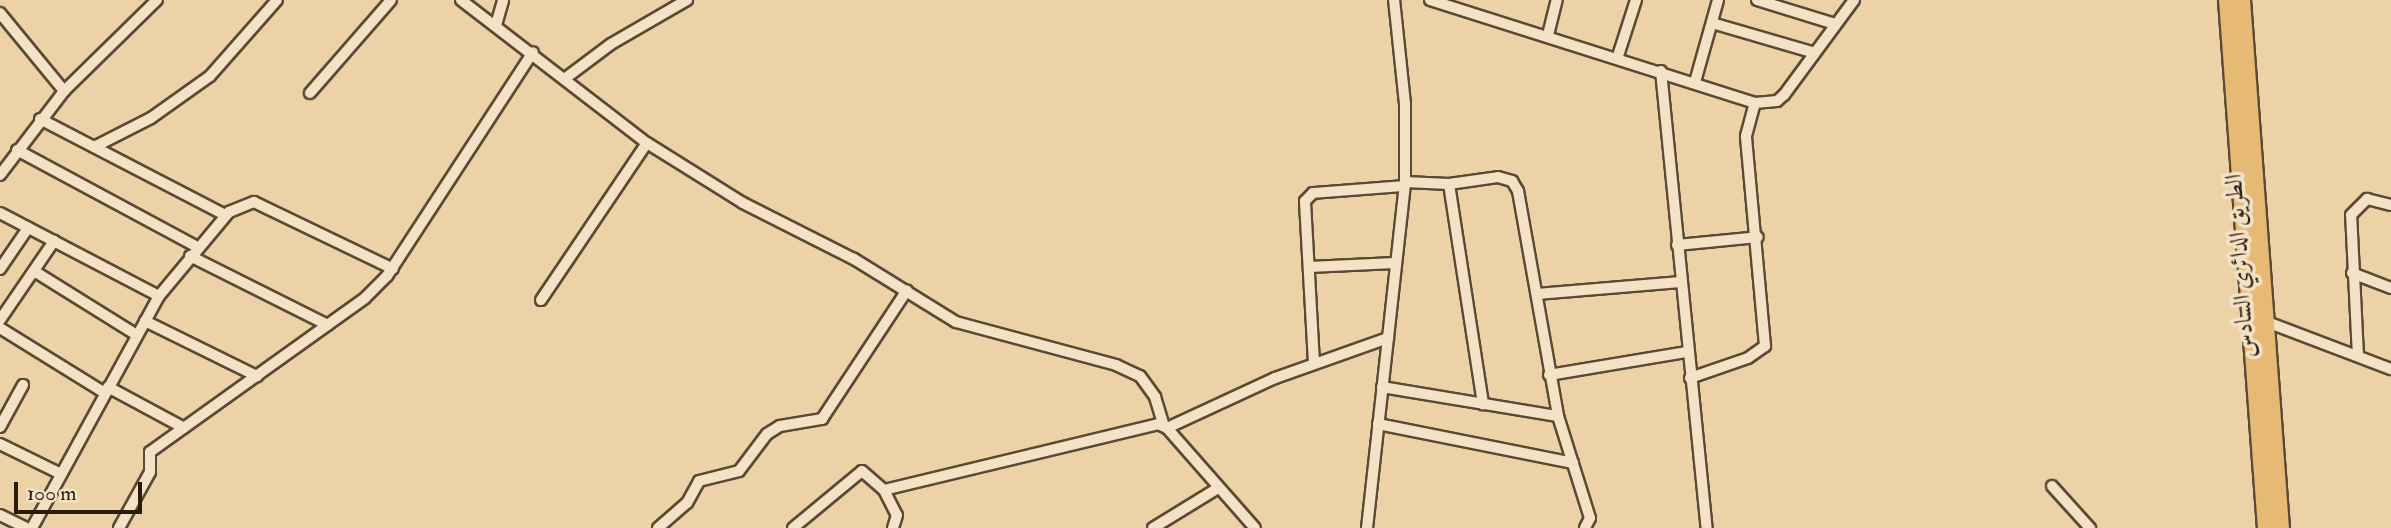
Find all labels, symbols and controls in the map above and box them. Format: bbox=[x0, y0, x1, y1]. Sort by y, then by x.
street label: الطريق الدائري السادس bbox=[2219, 173, 2261, 359]
scale bar bbox=[18, 468, 145, 512]
text: 100 m bbox=[27, 480, 77, 507]

